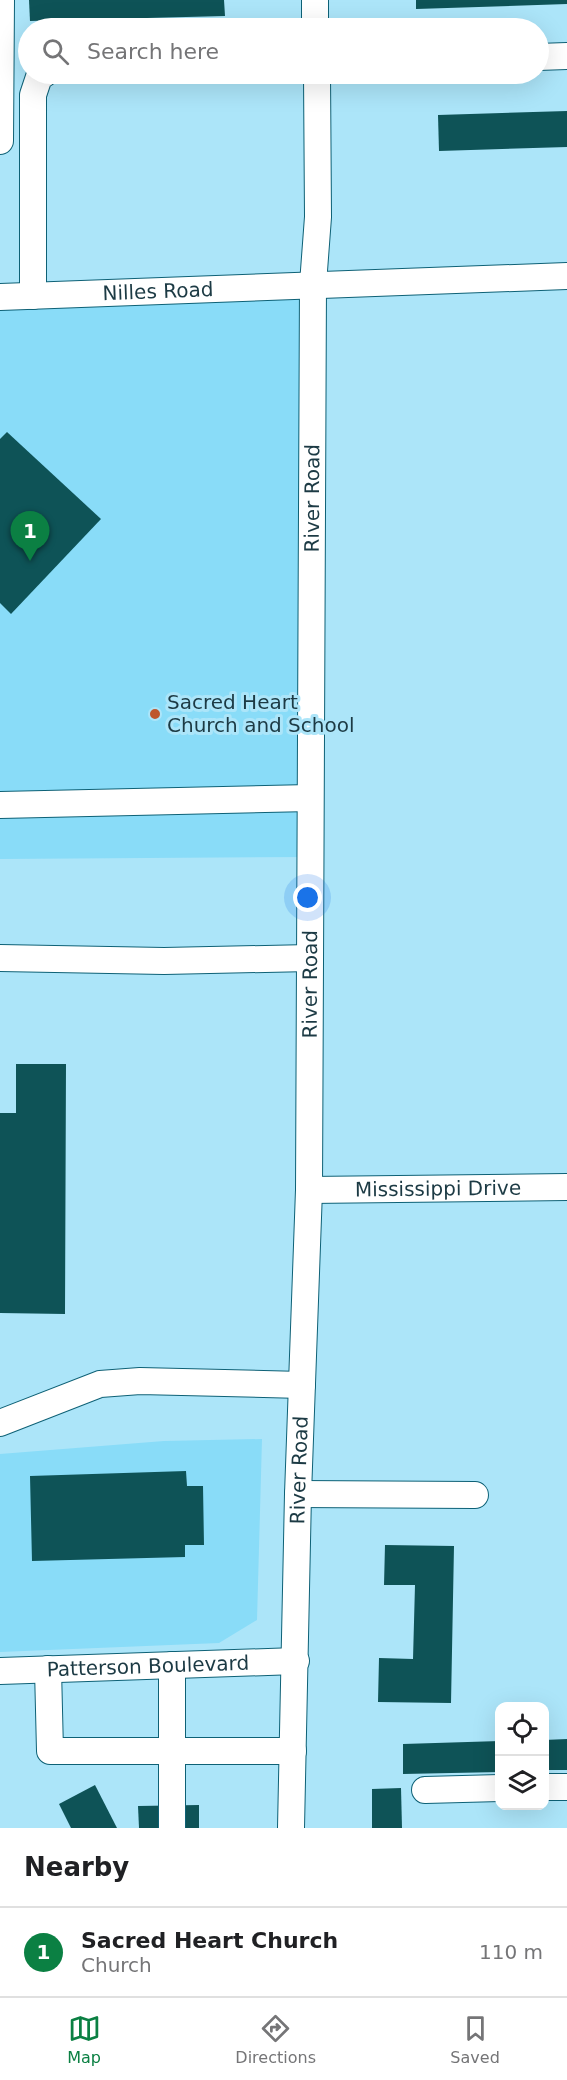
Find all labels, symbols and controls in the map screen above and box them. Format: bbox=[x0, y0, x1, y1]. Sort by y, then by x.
search box bbox=[18, 18, 549, 84]
icon: search bbox=[39, 35, 72, 68]
text: Search here bbox=[87, 39, 219, 64]
street label: Nilles Road bbox=[102, 277, 214, 305]
street label: River Road bbox=[300, 444, 324, 553]
pin: 1 bbox=[10, 512, 50, 561]
place label: Sacred Heart Church and School bbox=[167, 690, 355, 737]
marker: Sacred Heart Church and School bbox=[148, 707, 162, 721]
your location bbox=[293, 883, 322, 912]
street label: River Road bbox=[298, 930, 322, 1039]
street label: Mississippi Drive bbox=[355, 1176, 521, 1201]
street label: River Road bbox=[285, 1415, 313, 1525]
street label: Patterson Boulevard bbox=[46, 1651, 250, 1681]
map controls bbox=[495, 1702, 549, 1810]
button: locate bbox=[495, 1702, 549, 1756]
button: layers bbox=[495, 1756, 549, 1810]
text: Nearby bbox=[24, 1852, 129, 1882]
text: Sacred Heart Church bbox=[81, 1928, 338, 1953]
text: 1 bbox=[37, 1940, 50, 1964]
text: 110 m bbox=[479, 1940, 543, 1964]
text: Church bbox=[81, 1953, 152, 1977]
tab: Map bbox=[67, 2012, 101, 2067]
tab: Directions bbox=[235, 2012, 316, 2067]
tab: Saved bbox=[450, 2012, 500, 2067]

